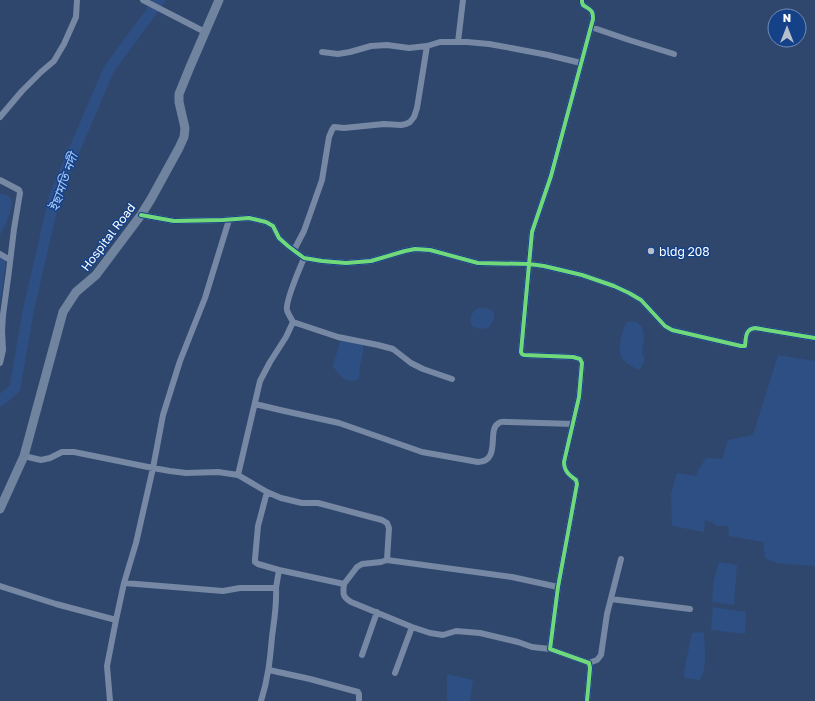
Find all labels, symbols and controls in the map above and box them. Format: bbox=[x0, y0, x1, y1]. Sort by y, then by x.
north arrow bbox=[767, 8, 807, 48]
text: N bbox=[783, 11, 791, 24]
water label: ইছামতি নদী bbox=[45, 148, 82, 213]
street label: Hospital Road bbox=[78, 200, 138, 274]
place label: bldg 208 bbox=[659, 244, 710, 259]
marker: bldg 208 bbox=[646, 246, 656, 256]

